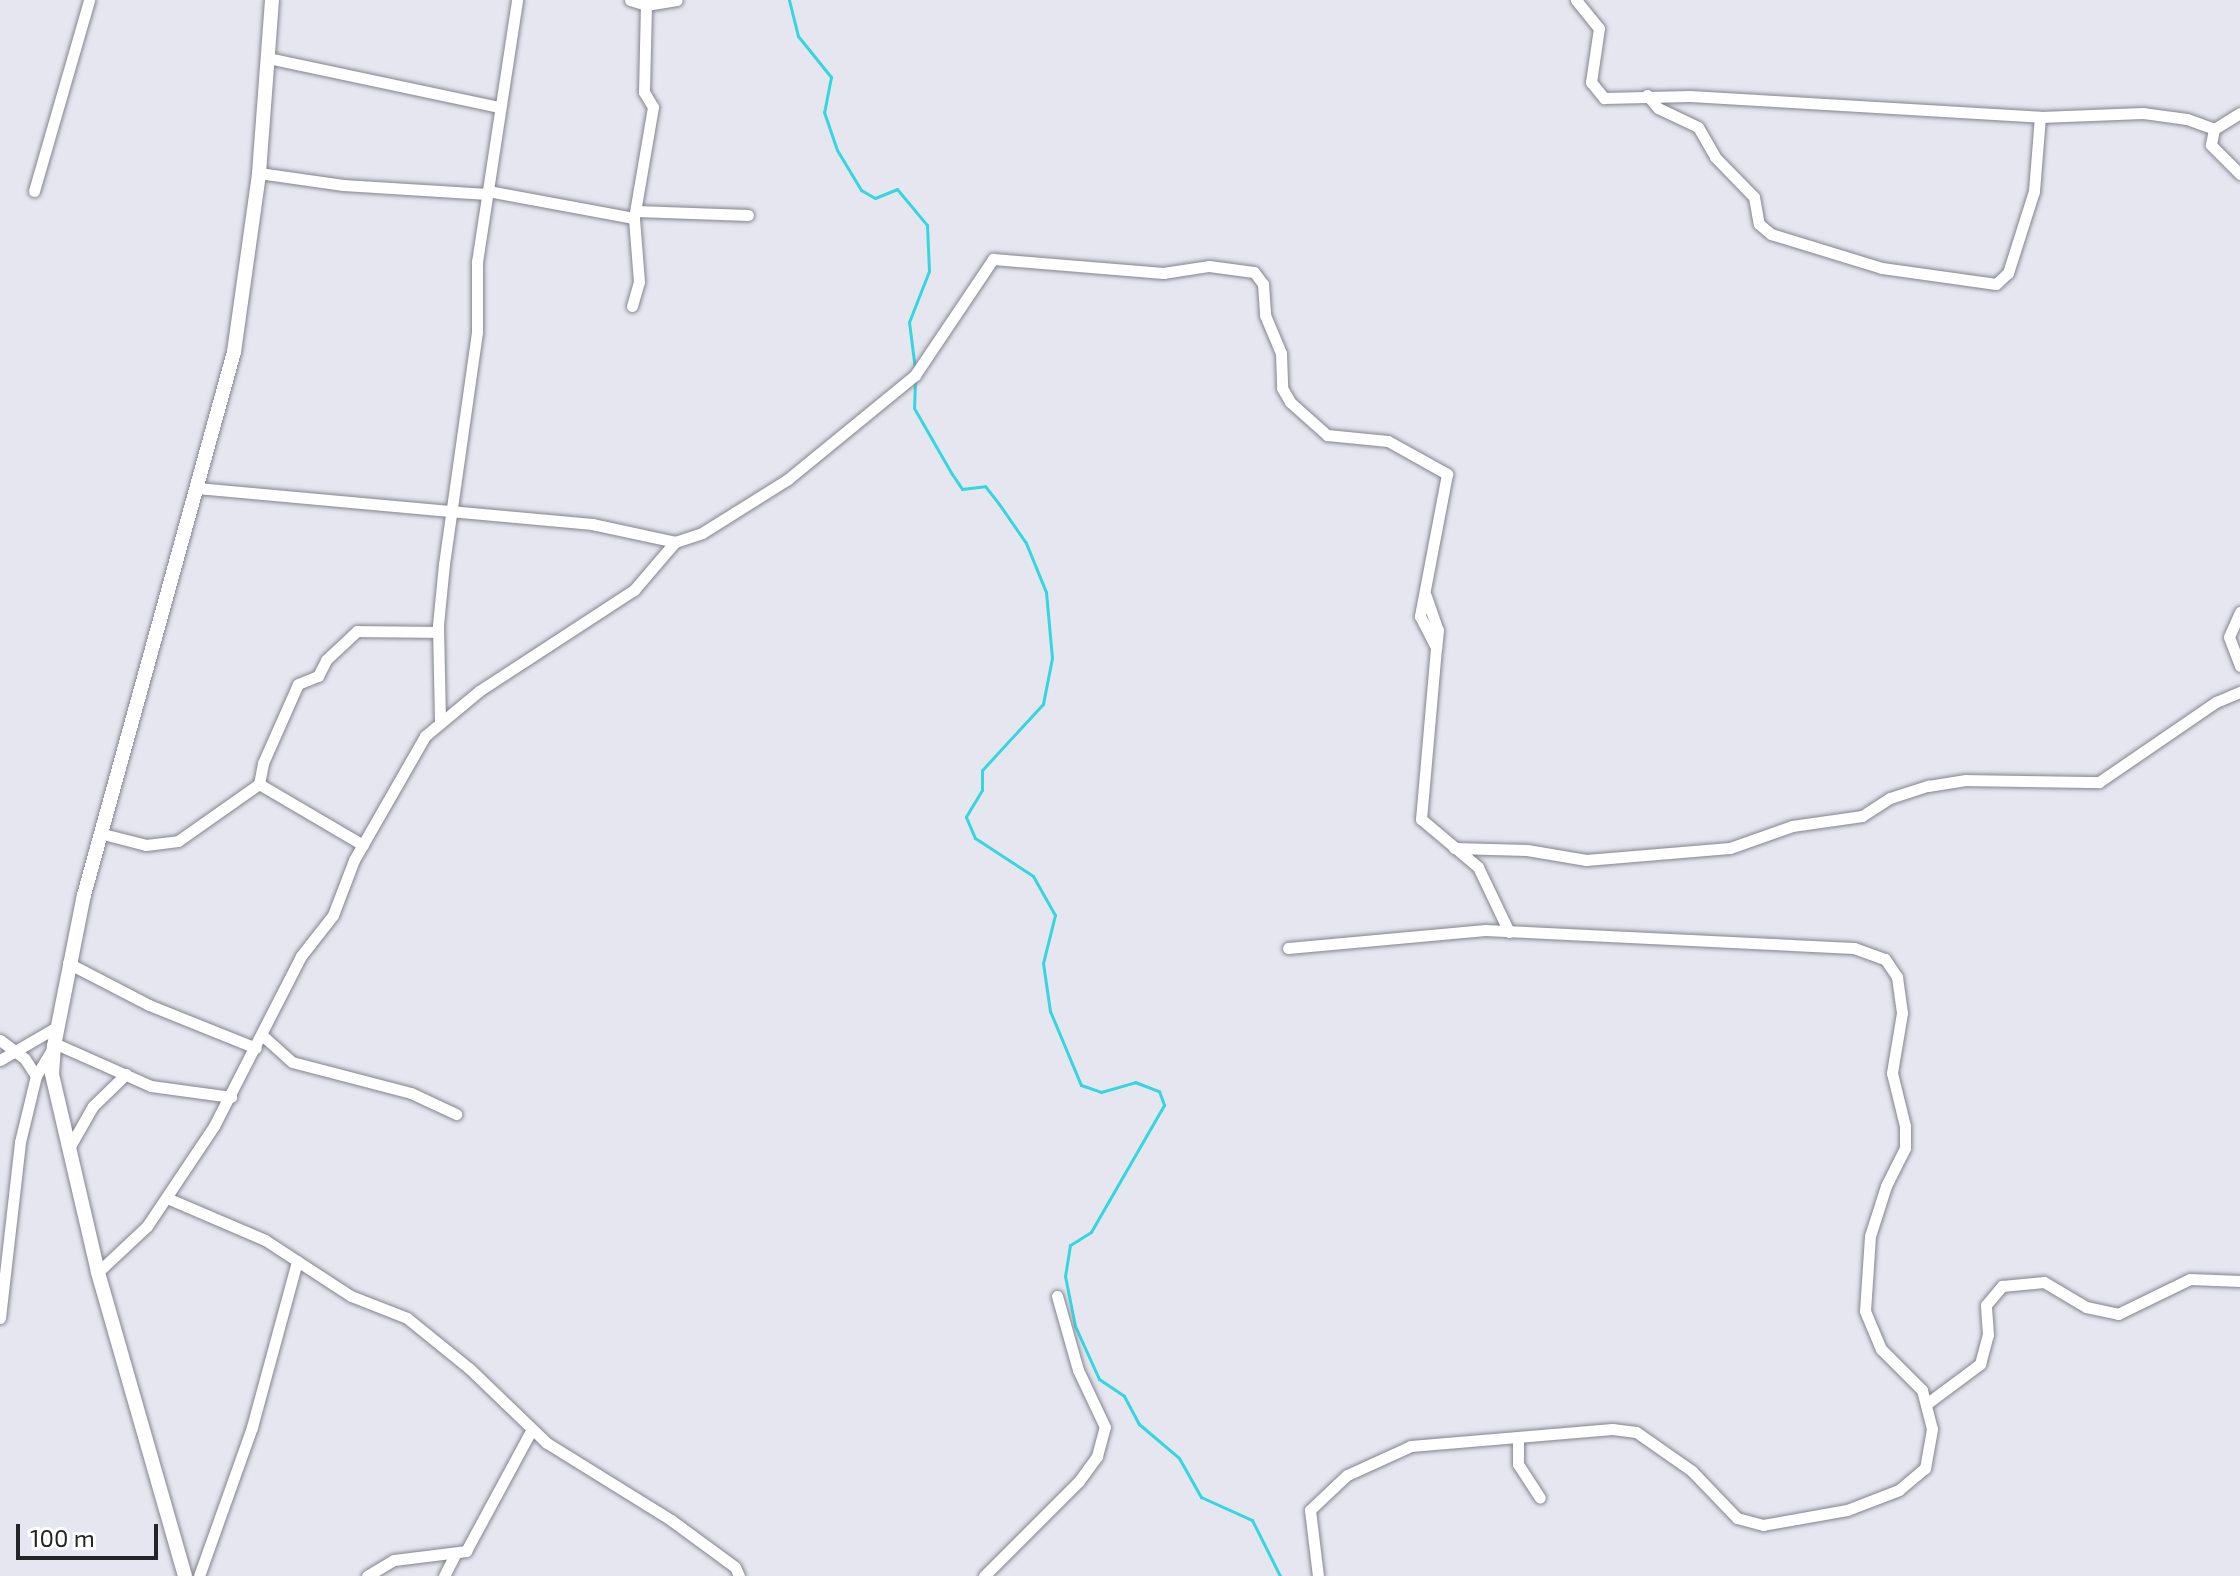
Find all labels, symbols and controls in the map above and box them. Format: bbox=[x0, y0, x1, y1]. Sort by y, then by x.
scale bar bbox=[20, 1508, 162, 1558]
text: 100 m bbox=[30, 1523, 95, 1552]

